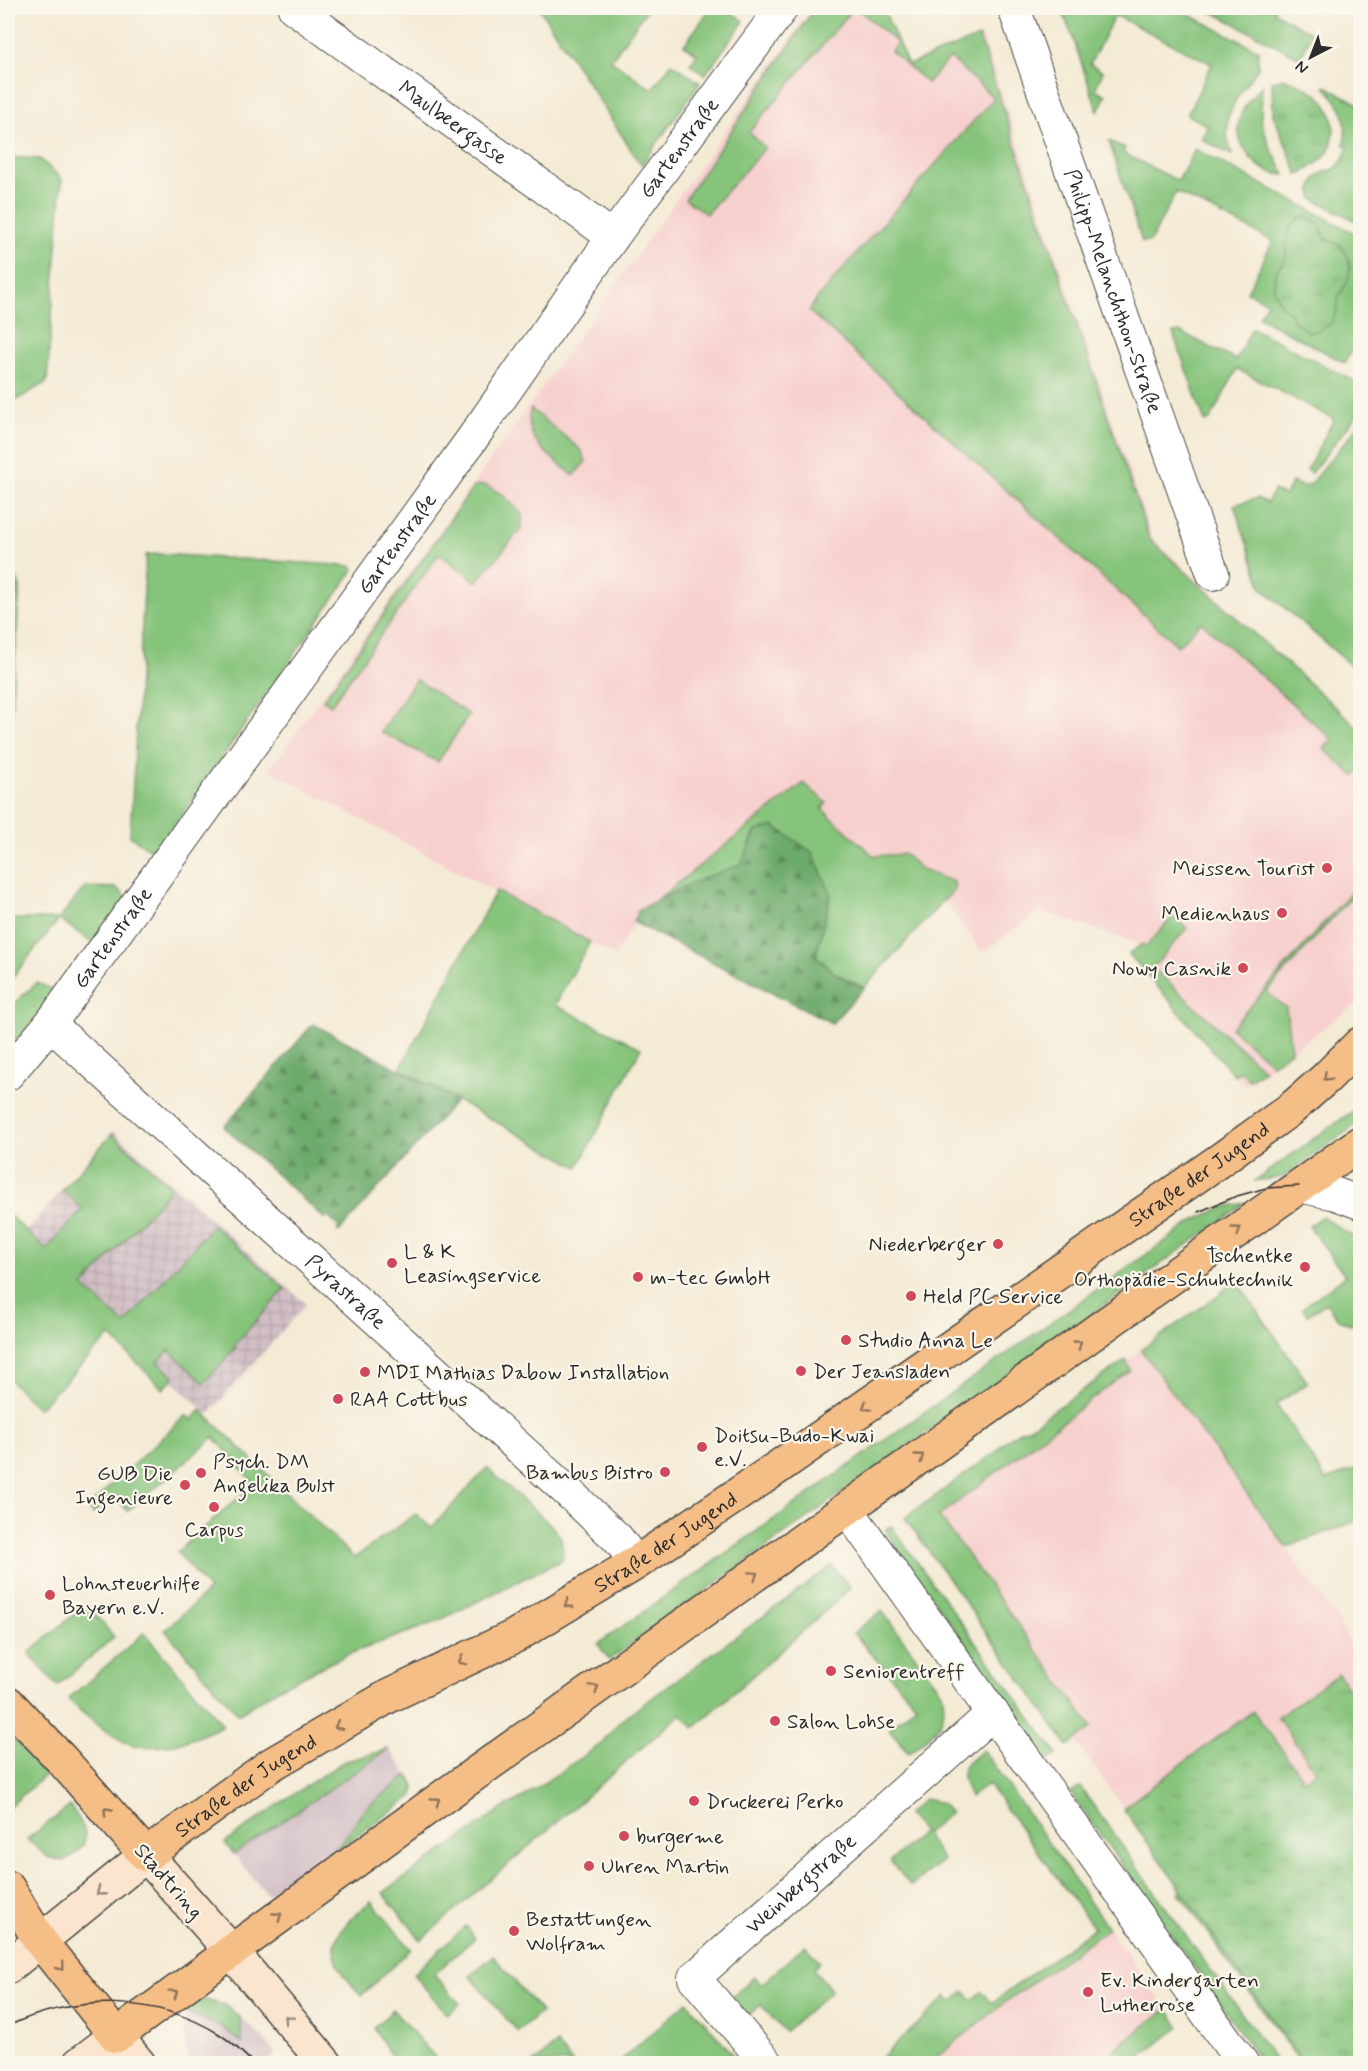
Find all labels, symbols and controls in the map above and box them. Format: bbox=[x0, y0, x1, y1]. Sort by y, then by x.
north arrow bbox=[1281, 27, 1341, 87]
text: N bbox=[1291, 56, 1313, 78]
street label: Maulbeergasse bbox=[392, 74, 513, 172]
street label: Gartenstraße bbox=[633, 92, 726, 204]
street label: Philipp-Melanchthon-Straße bbox=[1057, 165, 1168, 417]
street label: Gartenstraße bbox=[352, 488, 444, 600]
place label: Meissen Tourist bbox=[1172, 855, 1315, 883]
marker: Meissen Tourist bbox=[1320, 861, 1334, 875]
street label: Gartenstraße bbox=[67, 882, 159, 994]
place label: Medienhaus bbox=[1161, 900, 1270, 928]
marker: Medienhaus bbox=[1275, 906, 1289, 920]
place label: Nowy Casnik bbox=[1112, 955, 1231, 983]
marker: Nowy Casnik bbox=[1236, 961, 1250, 975]
one-way arrow bbox=[1323, 1070, 1334, 1081]
street label: Straße der Jugend bbox=[1123, 1116, 1276, 1234]
one-way arrow bbox=[1230, 1226, 1241, 1237]
place label: Niederberger bbox=[868, 1231, 986, 1261]
marker: Niederberger bbox=[991, 1237, 1005, 1251]
place label: L & K Leasingservice bbox=[404, 1238, 541, 1290]
place label: Tschentke Orthopädie-Schuhtechnik bbox=[1074, 1242, 1293, 1294]
street label: Pyrastraße bbox=[299, 1248, 392, 1336]
marker: L & K Leasingservice bbox=[385, 1256, 399, 1270]
marker: Tschentke Orthopädie-Schuhtechnik bbox=[1298, 1260, 1312, 1274]
place label: m-tec GmbH bbox=[650, 1264, 771, 1292]
marker: m-tec GmbH bbox=[631, 1270, 645, 1284]
place label: Held PC Service bbox=[923, 1283, 1063, 1311]
marker: Held PC Service bbox=[904, 1289, 918, 1303]
place label: Studio Anna Le bbox=[858, 1327, 993, 1355]
marker: Studio Anna Le bbox=[839, 1333, 853, 1347]
one-way arrow bbox=[1072, 1340, 1083, 1351]
place label: Der Jeansladen bbox=[813, 1358, 950, 1386]
place label: MDI Mathias Dabow Installation bbox=[377, 1359, 669, 1387]
marker: Der Jeansladen bbox=[794, 1364, 808, 1378]
marker: MDI Mathias Dabow Installation bbox=[358, 1365, 372, 1379]
place label: RAA Cottbus bbox=[350, 1386, 468, 1414]
marker: RAA Cottbus bbox=[331, 1392, 345, 1406]
one-way arrow bbox=[861, 1400, 872, 1411]
place label: Doitsu-Budo-Kwai e.V. bbox=[714, 1422, 874, 1474]
marker: Doitsu-Budo-Kwai e.V. bbox=[695, 1440, 709, 1454]
place label: Psych. DM Angelika Bulst bbox=[213, 1448, 335, 1502]
one-way arrow bbox=[913, 1453, 924, 1464]
place label: Bambus Bistro bbox=[526, 1459, 653, 1487]
place label: GUB Die Ingenieure bbox=[75, 1460, 173, 1514]
marker: Bambus Bistro bbox=[658, 1465, 672, 1479]
marker: Psych. DM Angelika Bulst bbox=[194, 1466, 208, 1480]
marker: GUB Die Ingenieure bbox=[178, 1478, 192, 1492]
street label: Straße der Jugend bbox=[589, 1486, 743, 1600]
marker: Carpus bbox=[207, 1500, 221, 1514]
place label: Carpus bbox=[184, 1516, 244, 1544]
place label: Lohnsteuerhilfe Bayern e.V. bbox=[62, 1570, 200, 1622]
one-way arrow bbox=[747, 1571, 758, 1582]
marker: Lohnsteuerhilfe Bayern e.V. bbox=[43, 1588, 57, 1602]
one-way arrow bbox=[564, 1596, 574, 1608]
one-way arrow bbox=[458, 1654, 468, 1665]
place label: Seniorentreff bbox=[843, 1658, 965, 1686]
marker: Seniorentreff bbox=[824, 1664, 838, 1678]
one-way arrow bbox=[589, 1684, 600, 1695]
place label: Salon Lohse bbox=[787, 1708, 895, 1736]
marker: Salon Lohse bbox=[768, 1714, 782, 1728]
one-way arrow bbox=[334, 1718, 344, 1730]
street label: Straße der Jugend bbox=[170, 1728, 322, 1845]
place label: Druckerei Perko bbox=[706, 1788, 844, 1816]
marker: Druckerei Perko bbox=[687, 1794, 701, 1808]
one-way arrow bbox=[430, 1797, 441, 1808]
one-way arrow bbox=[103, 1808, 114, 1818]
place label: burgerme bbox=[636, 1823, 724, 1852]
street label: Weinbergstraße bbox=[740, 1828, 863, 1941]
marker: burgerme bbox=[617, 1829, 631, 1843]
street label: Stadtring bbox=[127, 1838, 209, 1926]
place label: Uhren Martin bbox=[601, 1853, 729, 1881]
marker: Uhren Martin bbox=[582, 1859, 596, 1873]
one-way arrow bbox=[96, 1884, 107, 1895]
place label: Bestattungen Wolfram bbox=[526, 1906, 652, 1958]
one-way arrow bbox=[272, 1912, 283, 1923]
marker: Bestattungen Wolfram bbox=[507, 1924, 521, 1938]
one-way arrow bbox=[54, 1960, 65, 1971]
place label: Ev. Kindergarten Lutherrose bbox=[1100, 1967, 1259, 2019]
marker: Ev. Kindergarten Lutherrose bbox=[1081, 1985, 1095, 1999]
one-way arrow bbox=[168, 1990, 179, 2001]
one-way arrow bbox=[285, 2015, 296, 2026]

